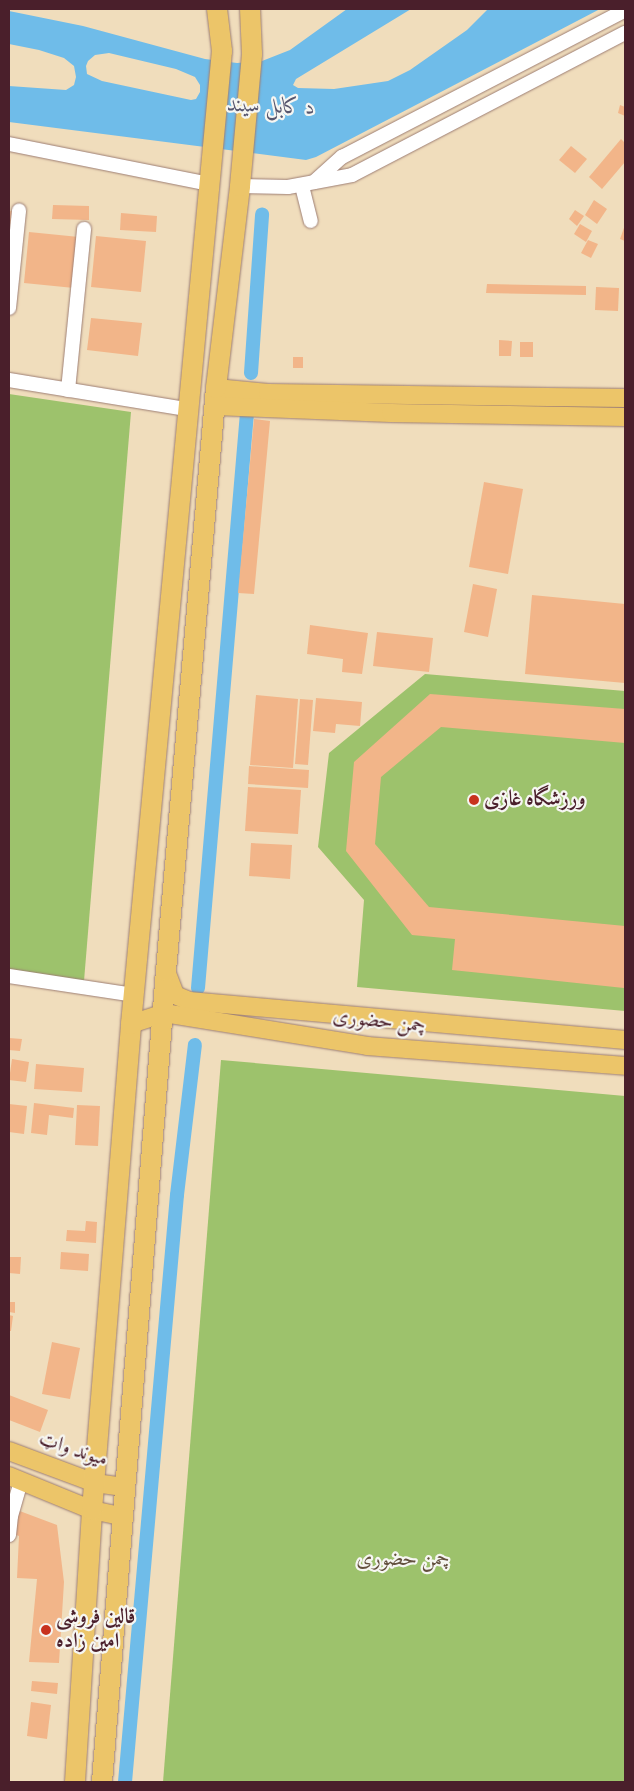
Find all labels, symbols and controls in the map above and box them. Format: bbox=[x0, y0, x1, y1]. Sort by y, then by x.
water label: د کابل سيند bbox=[226, 93, 316, 123]
place label: ورزشگاه غازی bbox=[484, 787, 586, 813]
marker: ورزشگاه غازی bbox=[468, 794, 480, 806]
street label: چمن حضوری bbox=[331, 1005, 427, 1039]
street label: میوند واټ bbox=[35, 1427, 111, 1473]
park label: چمن حضوری bbox=[356, 1547, 450, 1573]
place label: قالین فروشی امین زاده bbox=[56, 1605, 135, 1655]
marker: قالین فروشی امین زاده bbox=[40, 1624, 52, 1636]

